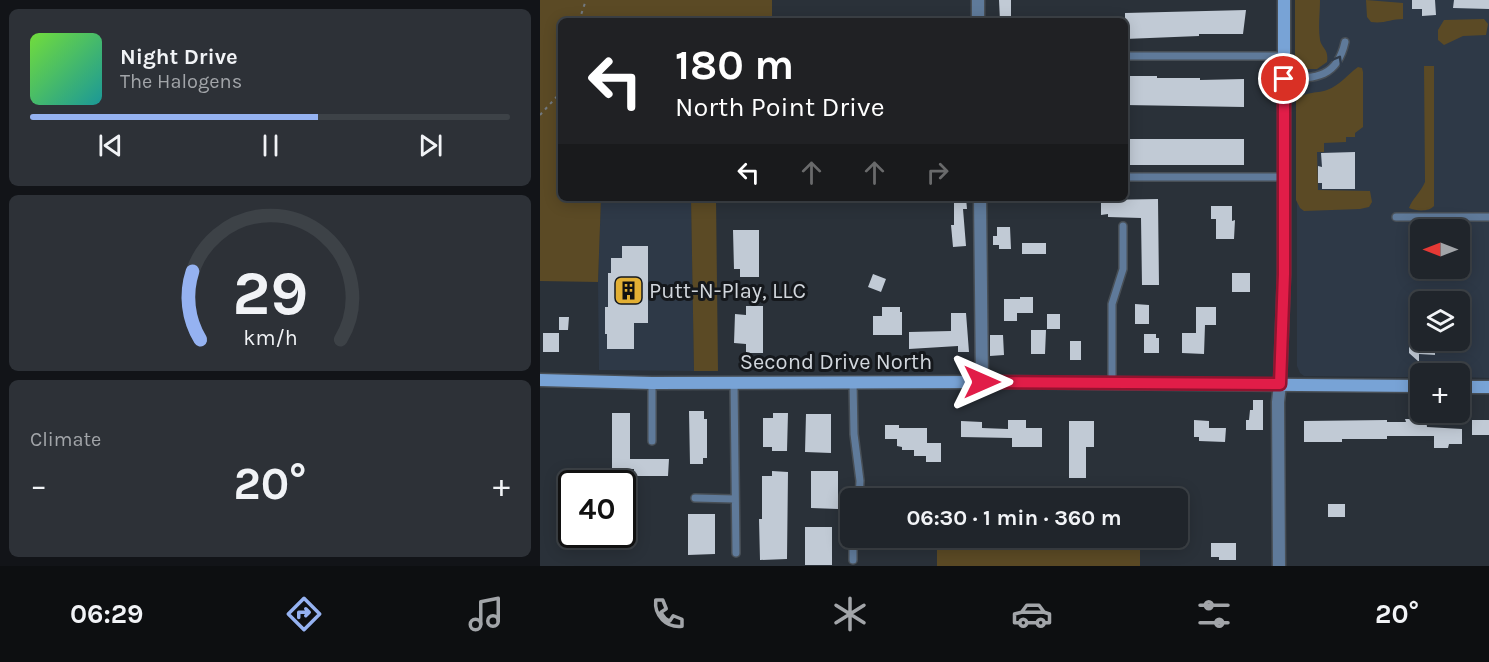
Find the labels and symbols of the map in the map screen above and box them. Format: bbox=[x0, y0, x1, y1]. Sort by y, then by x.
pin bbox=[1258, 53, 1309, 104]
one-way arrow bbox=[1331, 56, 1342, 66]
north arrow bbox=[1410, 219, 1470, 279]
building icon: Putt-N-Play, LLC bbox=[612, 274, 644, 306]
place label: Putt-N-Play, LLC bbox=[649, 278, 806, 304]
street label: Second Drive North bbox=[740, 349, 932, 375]
position arrow bbox=[950, 350, 1014, 414]
speed limit sign: 40 bbox=[558, 470, 636, 548]

